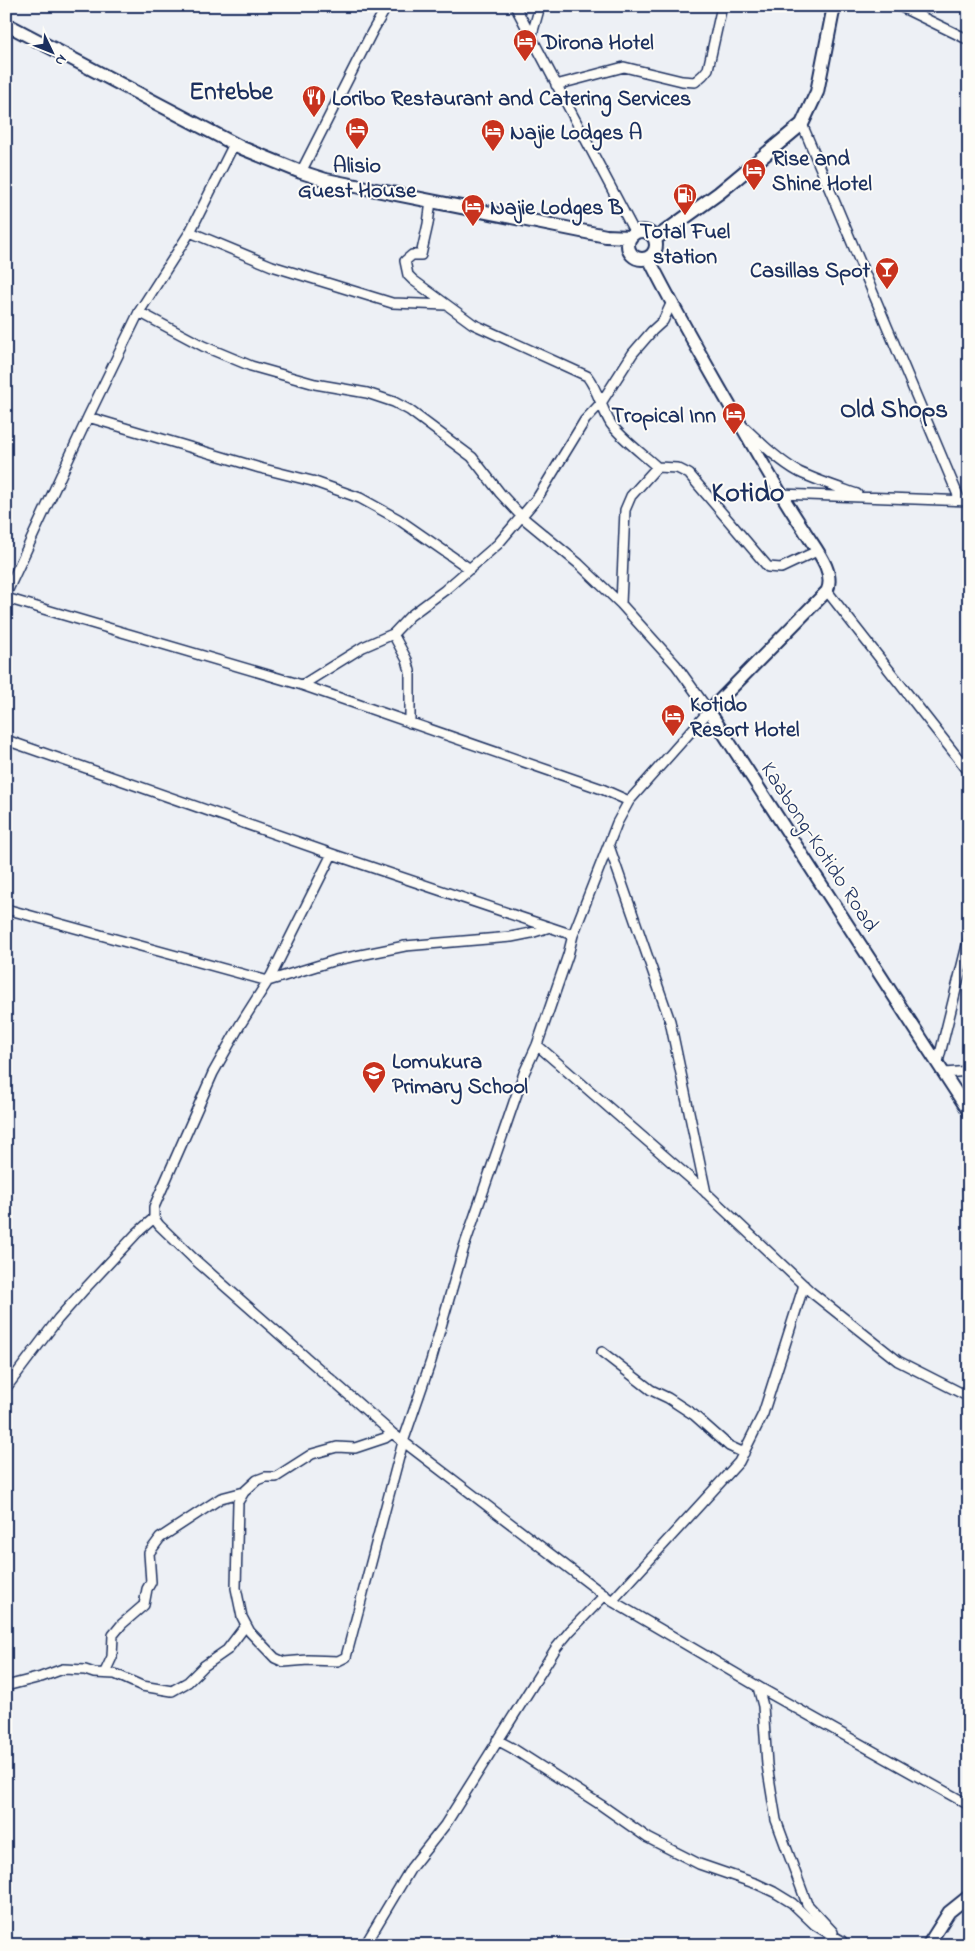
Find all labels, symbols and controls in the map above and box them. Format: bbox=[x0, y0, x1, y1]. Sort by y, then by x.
north arrow bbox=[28, 28, 78, 78]
hotel icon: Dirona Hotel bbox=[512, 28, 538, 62]
place label: Dirona Hotel bbox=[541, 28, 654, 60]
text: N bbox=[50, 49, 71, 70]
district label: Entebbe bbox=[189, 75, 274, 111]
restaurant icon: Loribo Restaurant and Catering Services bbox=[301, 84, 327, 118]
place label: Loribo Restaurant and Catering Services bbox=[332, 84, 691, 117]
hotel icon: Alisio Guest House bbox=[344, 116, 370, 150]
hotel icon: Najie Lodges A bbox=[480, 118, 506, 152]
place label: Najie Lodges A bbox=[510, 118, 642, 151]
place label: Rise and Shine Hotel bbox=[772, 144, 872, 201]
place label: Alisio Guest House bbox=[298, 151, 417, 208]
hotel icon: Rise and Shine Hotel bbox=[741, 157, 767, 191]
fuel station icon: Total Fuel station bbox=[672, 182, 698, 216]
hotel icon: Najie Lodges B bbox=[460, 193, 486, 227]
place label: Najie Lodges B bbox=[490, 193, 624, 226]
place label: Total Fuel station bbox=[640, 217, 731, 274]
place label: Casillas Spot bbox=[750, 256, 871, 288]
bar icon: Casillas Spot bbox=[874, 256, 900, 290]
district label: Old Shops bbox=[840, 393, 948, 429]
place label: Tropical Inn bbox=[611, 401, 716, 433]
hotel icon: Tropical Inn bbox=[721, 401, 747, 435]
district label: Kotido bbox=[712, 474, 784, 515]
place label: Kotido Resort Hotel bbox=[690, 690, 800, 747]
hotel icon: Kotido Resort Hotel bbox=[660, 703, 686, 737]
street label: Kaabong-Kotido Road bbox=[751, 756, 886, 940]
place label: Lomukura Primary School bbox=[392, 1047, 528, 1105]
school or university icon: Lomukura Primary School bbox=[361, 1060, 387, 1094]

